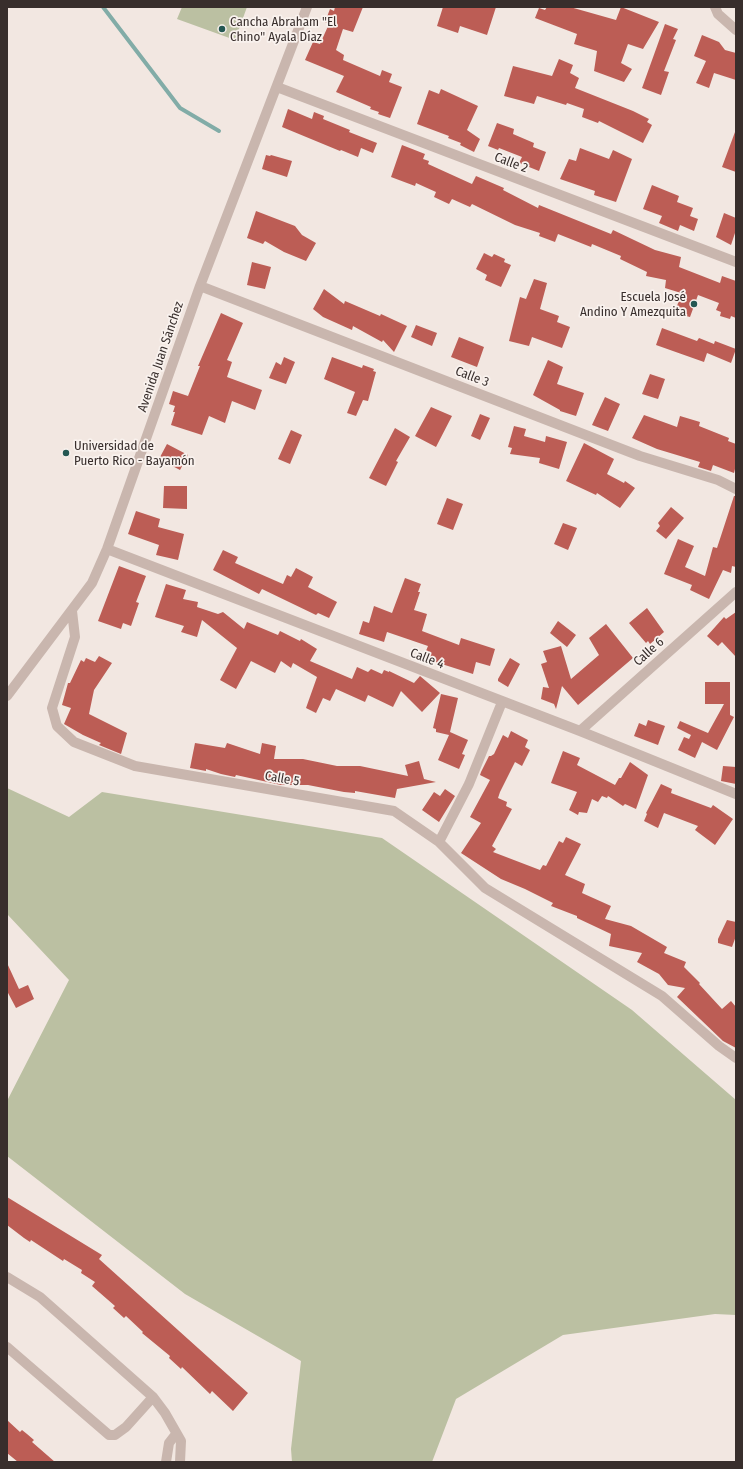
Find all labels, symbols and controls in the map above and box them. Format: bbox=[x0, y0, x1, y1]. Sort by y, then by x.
place label: Cancha Abraham "El Chino" Ayala Díaz bbox=[230, 14, 336, 45]
marker: Cancha Abraham "El Chino" Ayala Díaz bbox=[217, 24, 227, 34]
street label: Calle 2 bbox=[492, 149, 530, 177]
place label: Escuela José Andino Y Amezquita bbox=[580, 289, 686, 320]
marker: Escuela José Andino Y Amezquita bbox=[689, 299, 699, 309]
street label: Avenida Juan Sánchez bbox=[135, 300, 187, 414]
street label: Calle 3 bbox=[453, 363, 491, 391]
place label: Universidad de Puerto Rico - Bayamón bbox=[74, 438, 195, 469]
marker: Universidad de Puerto Rico - Bayamón bbox=[61, 448, 71, 458]
street label: Calle 6 bbox=[631, 634, 667, 670]
street label: Calle 4 bbox=[408, 645, 446, 673]
street label: Calle 5 bbox=[263, 768, 301, 790]

